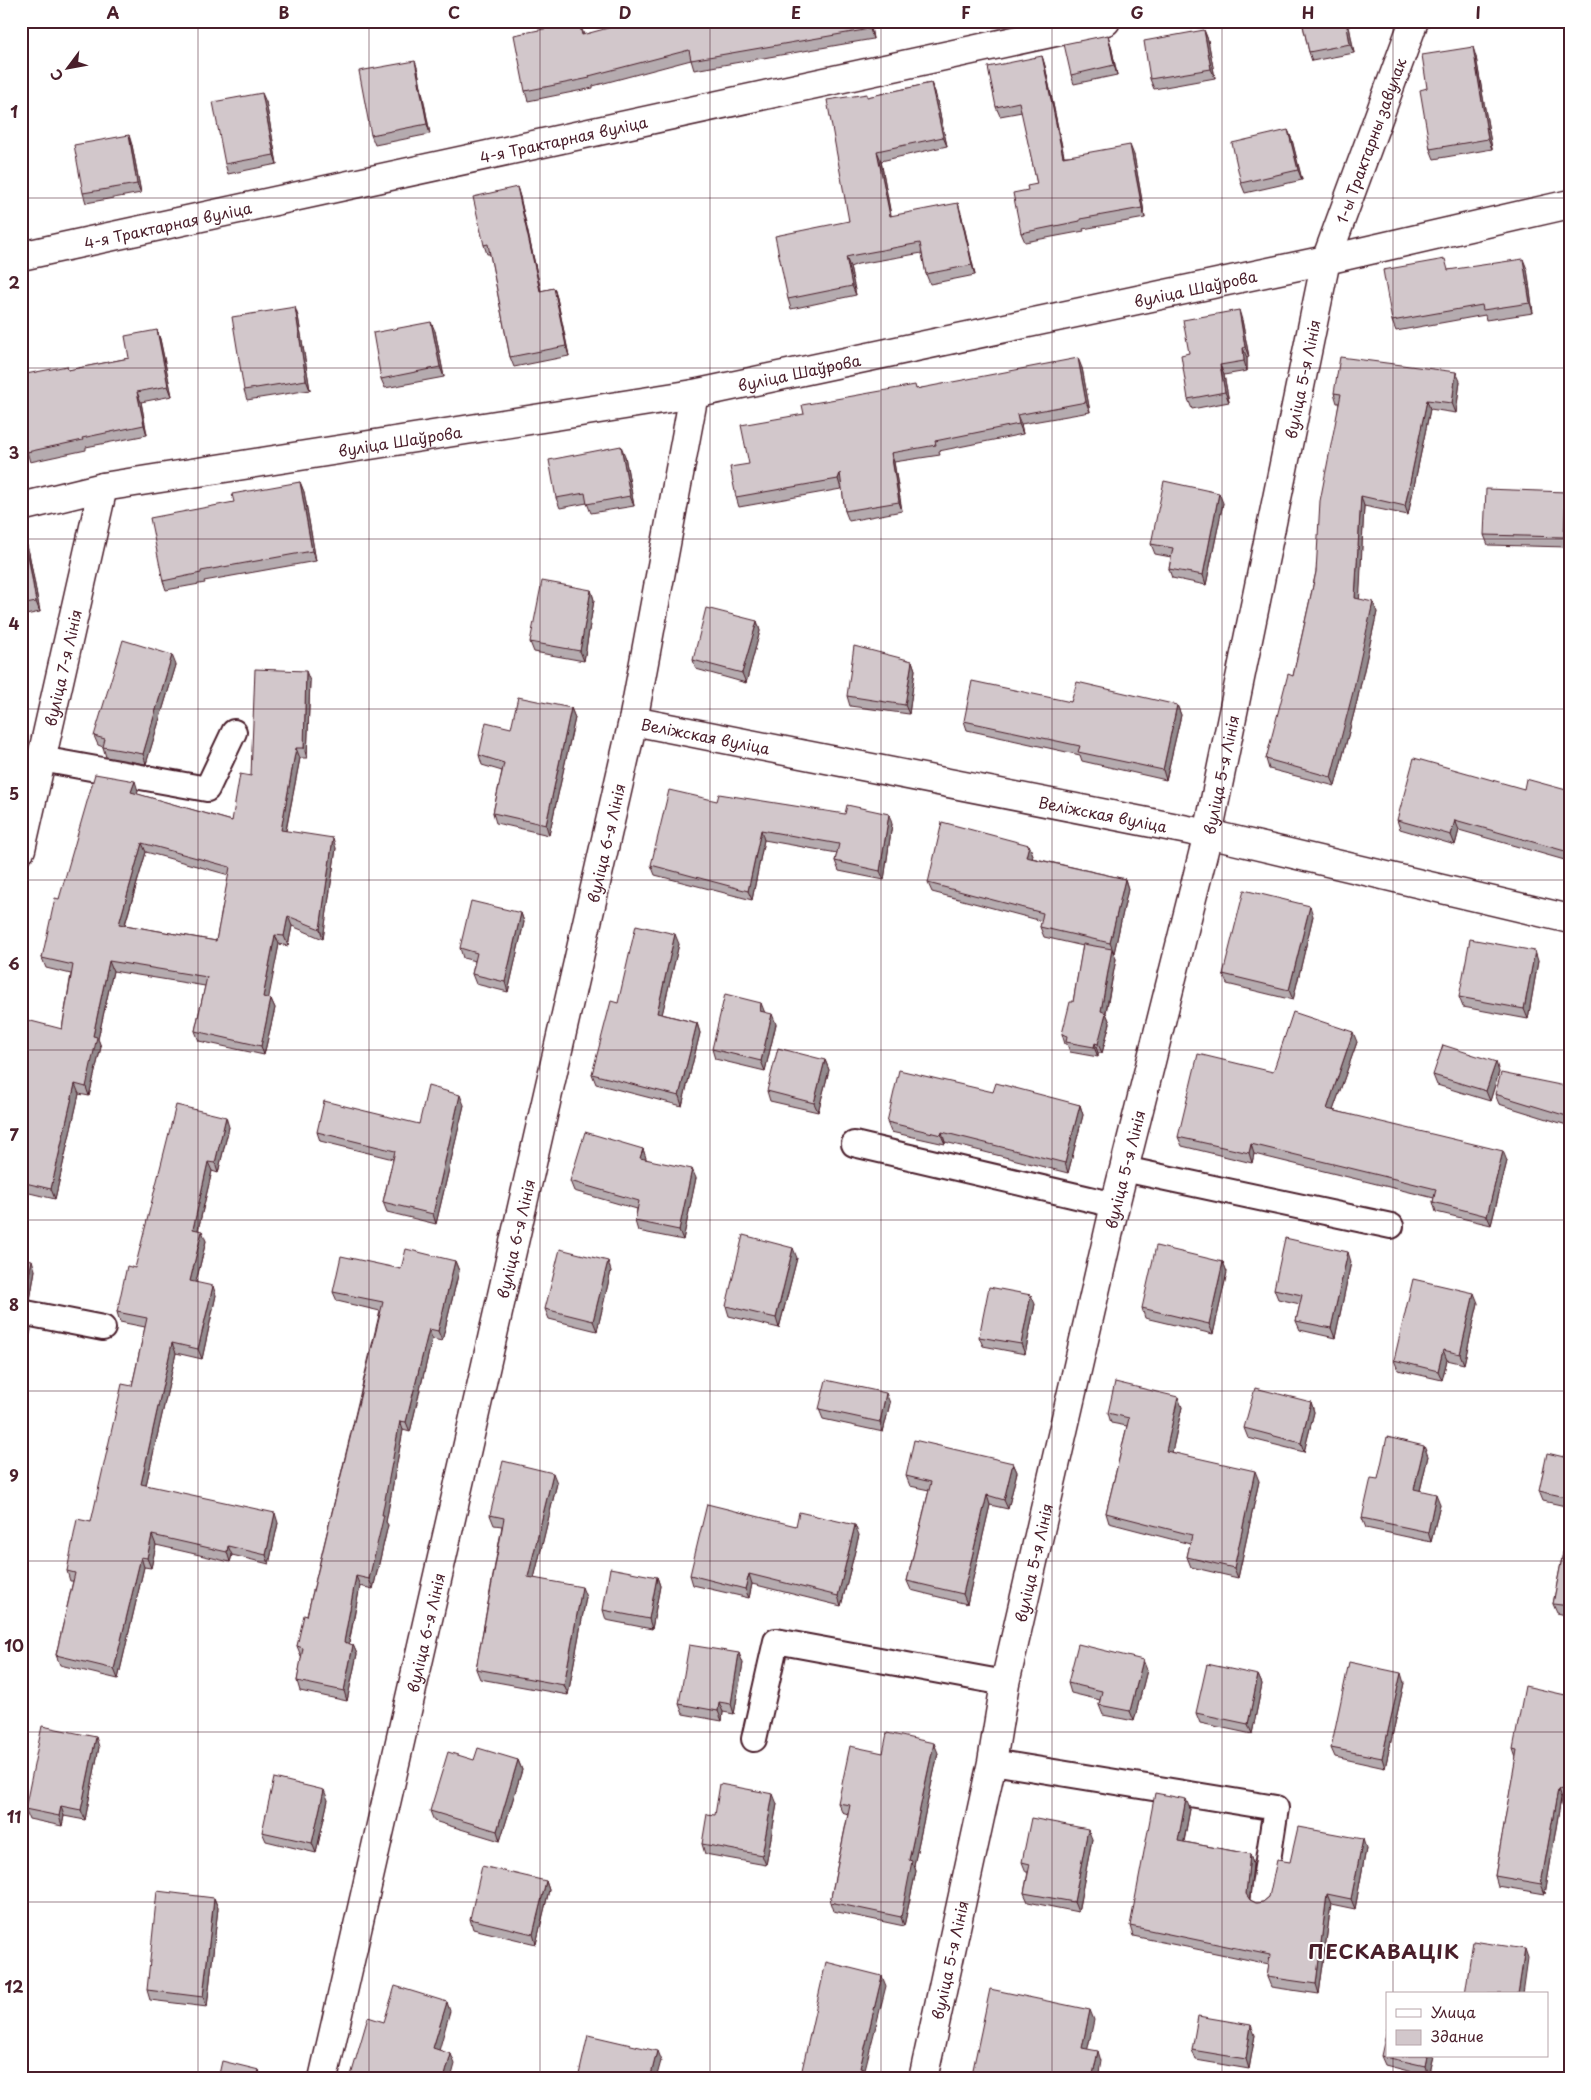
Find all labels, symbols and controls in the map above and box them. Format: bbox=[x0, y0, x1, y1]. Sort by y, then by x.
text: A bbox=[107, 0, 120, 24]
text: B bbox=[279, 0, 290, 24]
text: C bbox=[448, 0, 460, 24]
text: D bbox=[619, 0, 631, 24]
text: E bbox=[791, 0, 801, 24]
text: F bbox=[961, 0, 971, 24]
text: G bbox=[1130, 0, 1144, 24]
text: H bbox=[1302, 0, 1314, 24]
text: I bbox=[1475, 0, 1481, 24]
north arrow bbox=[42, 42, 92, 92]
street label: 1-ы Трактарны завулак bbox=[1329, 54, 1411, 226]
text: С bbox=[45, 65, 68, 85]
text: 1 bbox=[10, 99, 18, 123]
street label: 4-я Трактарная вуліца bbox=[477, 109, 650, 168]
street label: 4-я Трактарная вуліца bbox=[82, 195, 254, 254]
street label: вуліца Шаўрова bbox=[1132, 263, 1259, 312]
text: 2 bbox=[8, 270, 20, 294]
street label: вуліца 5-я Лінія bbox=[1278, 317, 1325, 441]
street label: вуліца Шаўрова bbox=[735, 347, 863, 396]
street label: вуліца Шаўрова bbox=[336, 419, 464, 461]
text: 3 bbox=[9, 440, 19, 464]
street label: вуліца 7-я Лінія bbox=[38, 607, 86, 728]
text: 4 bbox=[9, 611, 20, 635]
street label: Веліжская вуліца bbox=[639, 711, 773, 759]
street label: вуліца 5-я Лінія bbox=[1197, 713, 1244, 836]
text: 5 bbox=[9, 781, 19, 805]
street label: вуліца 6-я Лінія bbox=[580, 781, 630, 905]
street label: Веліжская вуліца bbox=[1037, 789, 1170, 837]
text: 6 bbox=[8, 951, 20, 975]
street label: вуліца 5-я Лінія bbox=[1098, 1107, 1150, 1231]
text: 7 bbox=[9, 1122, 19, 1146]
street label: вуліца 6-я Лінія bbox=[490, 1177, 540, 1301]
text: 8 bbox=[9, 1292, 19, 1316]
text: 9 bbox=[9, 1463, 19, 1487]
street label: вуліца 5-я Лінія bbox=[1008, 1501, 1058, 1624]
street label: вуліца 6-я Лінія bbox=[400, 1571, 450, 1694]
text: 10 bbox=[4, 1633, 24, 1657]
text: 11 bbox=[7, 1804, 21, 1828]
street label: вуліца 5-я Лінія bbox=[925, 1898, 973, 2022]
district label: ПЕСКАВАЦІК bbox=[1308, 1936, 1460, 1966]
text: 12 bbox=[5, 1974, 23, 1998]
legend bbox=[1386, 1992, 1548, 2058]
text: Улица bbox=[1431, 2000, 1476, 2023]
text: Здание bbox=[1431, 2024, 1484, 2047]

